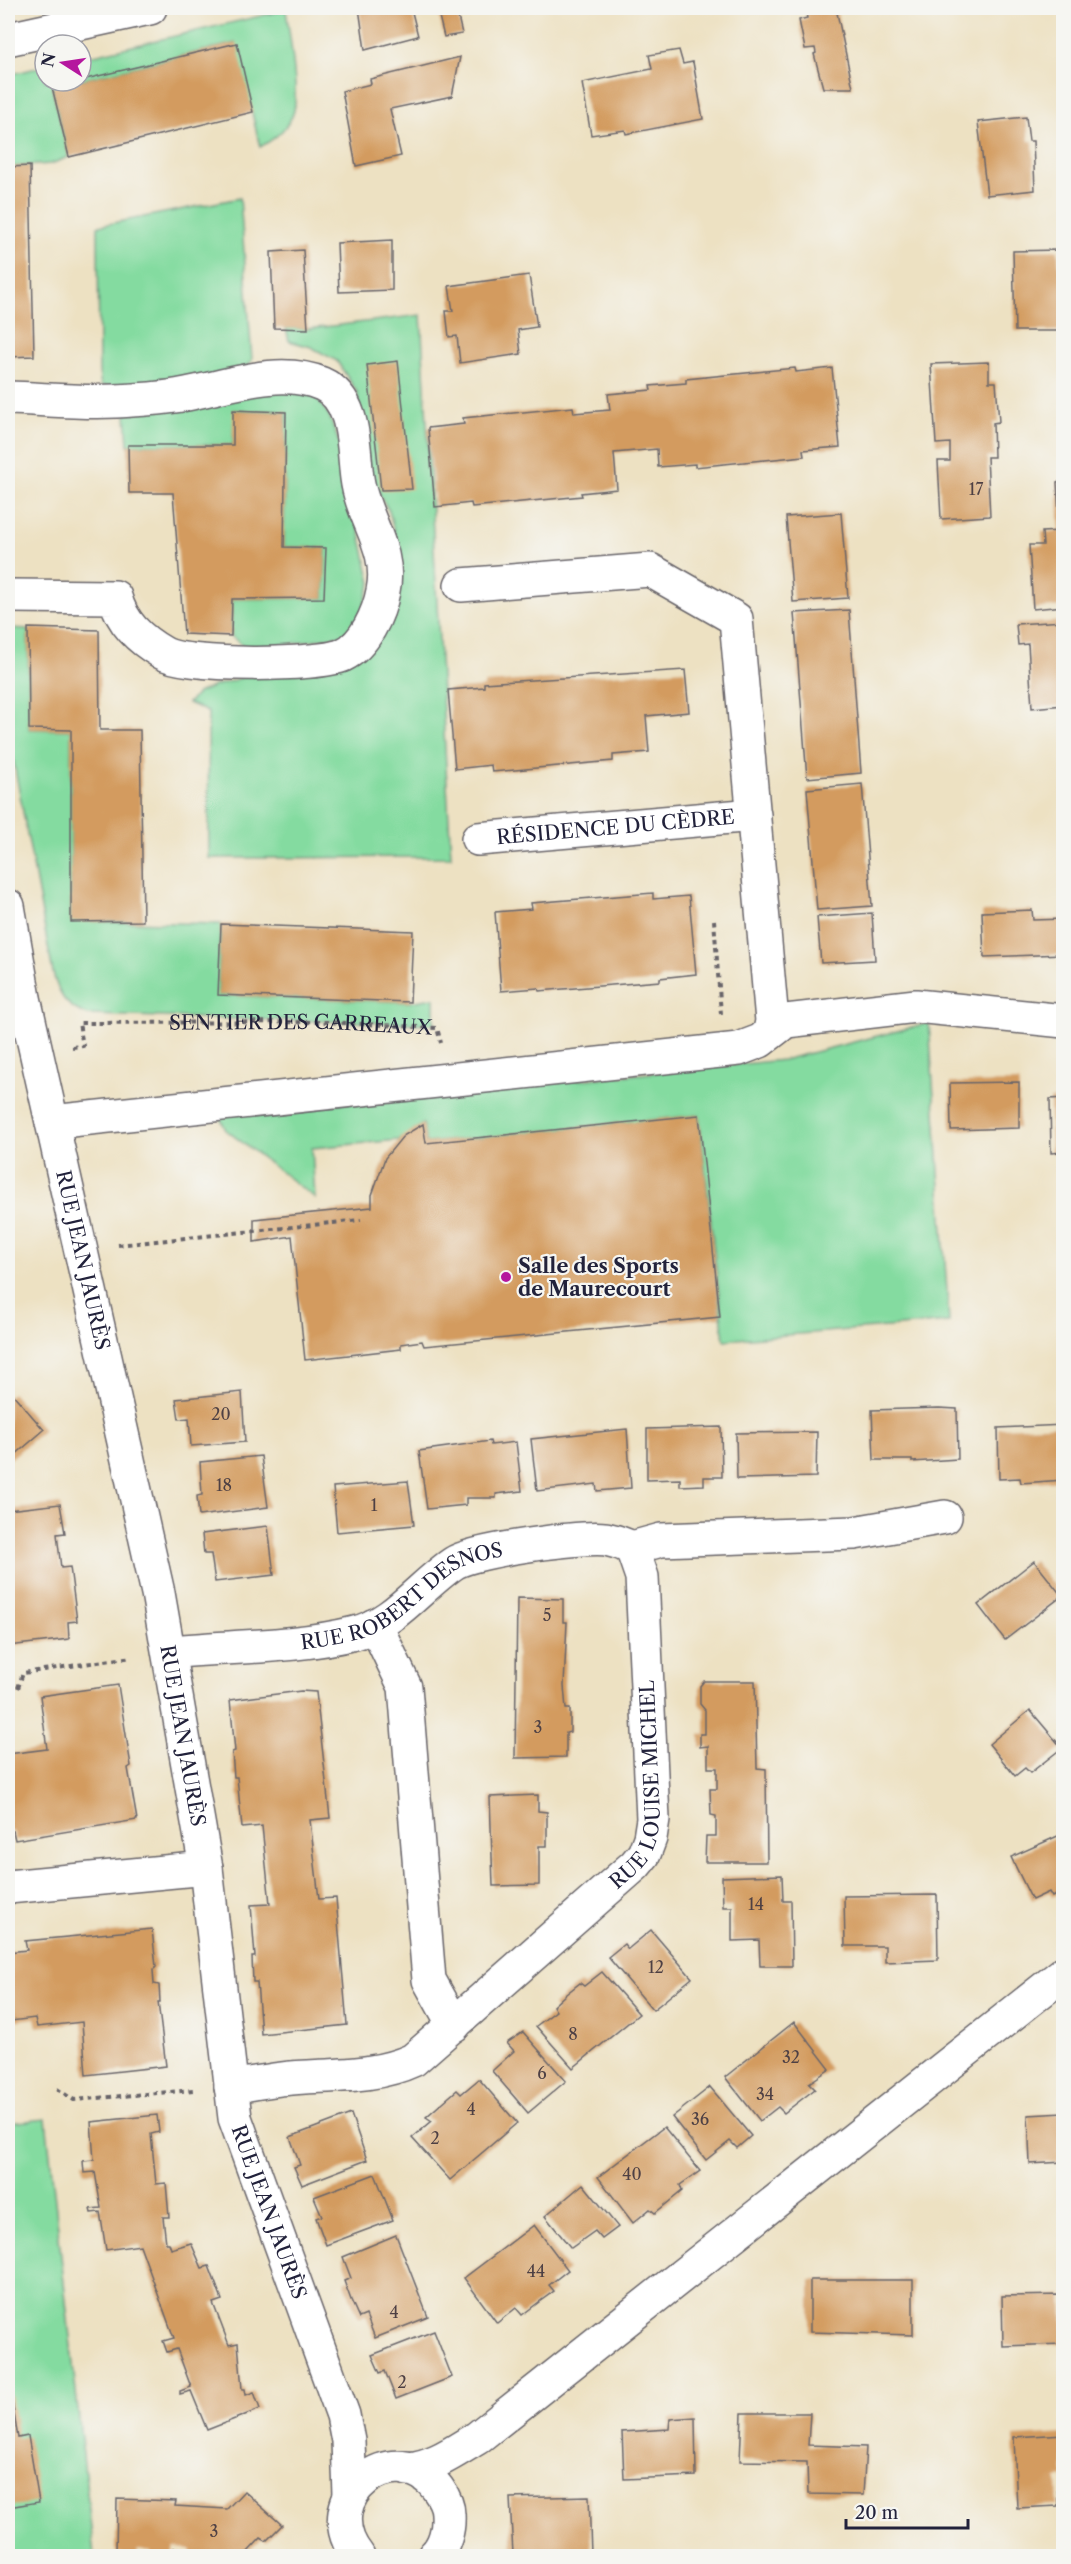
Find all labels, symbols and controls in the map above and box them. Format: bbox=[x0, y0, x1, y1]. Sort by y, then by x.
north arrow bbox=[33, 33, 93, 93]
text: N bbox=[37, 51, 60, 69]
house number: 17 bbox=[969, 479, 983, 499]
street label: RÉSIDENCE DU CÈDRE bbox=[495, 805, 736, 849]
street label: SENTIER DES CARREAUX bbox=[169, 1010, 433, 1040]
street label: RUE JEAN JAURÈS bbox=[51, 1168, 115, 1352]
place label: Salle des Sports de Maurecourt bbox=[518, 1254, 679, 1301]
marker: Salle des Sports de Maurecourt bbox=[499, 1270, 513, 1284]
house number: 20 bbox=[211, 1404, 231, 1424]
house number: 18 bbox=[216, 1475, 232, 1495]
house number: 1 bbox=[371, 1495, 378, 1515]
street label: RUE ROBERT DESNOS bbox=[299, 1537, 505, 1654]
house number: 5 bbox=[543, 1605, 551, 1625]
street label: RUE JEAN JAURÈS bbox=[155, 1643, 211, 1828]
street label: RUE LOUISE MICHEL bbox=[604, 1680, 665, 1894]
house number: 3 bbox=[534, 1717, 542, 1737]
house number: 14 bbox=[748, 1894, 764, 1914]
house number: 12 bbox=[648, 1957, 664, 1977]
house number: 8 bbox=[568, 2024, 578, 2044]
house number: 32 bbox=[782, 2047, 800, 2067]
house number: 6 bbox=[537, 2063, 547, 2083]
house number: 34 bbox=[756, 2084, 774, 2104]
house number: 4 bbox=[466, 2099, 476, 2119]
house number: 36 bbox=[691, 2109, 709, 2129]
street label: RUE JEAN JAURÈS bbox=[226, 2121, 312, 2302]
house number: 2 bbox=[430, 2128, 440, 2148]
house number: 40 bbox=[622, 2164, 642, 2184]
house number: 44 bbox=[527, 2261, 545, 2281]
house number: 4 bbox=[389, 2302, 399, 2322]
house number: 2 bbox=[397, 2372, 407, 2392]
scale bar bbox=[846, 2492, 968, 2530]
text: 20 m bbox=[855, 2502, 899, 2524]
house number: 3 bbox=[210, 2521, 218, 2541]

